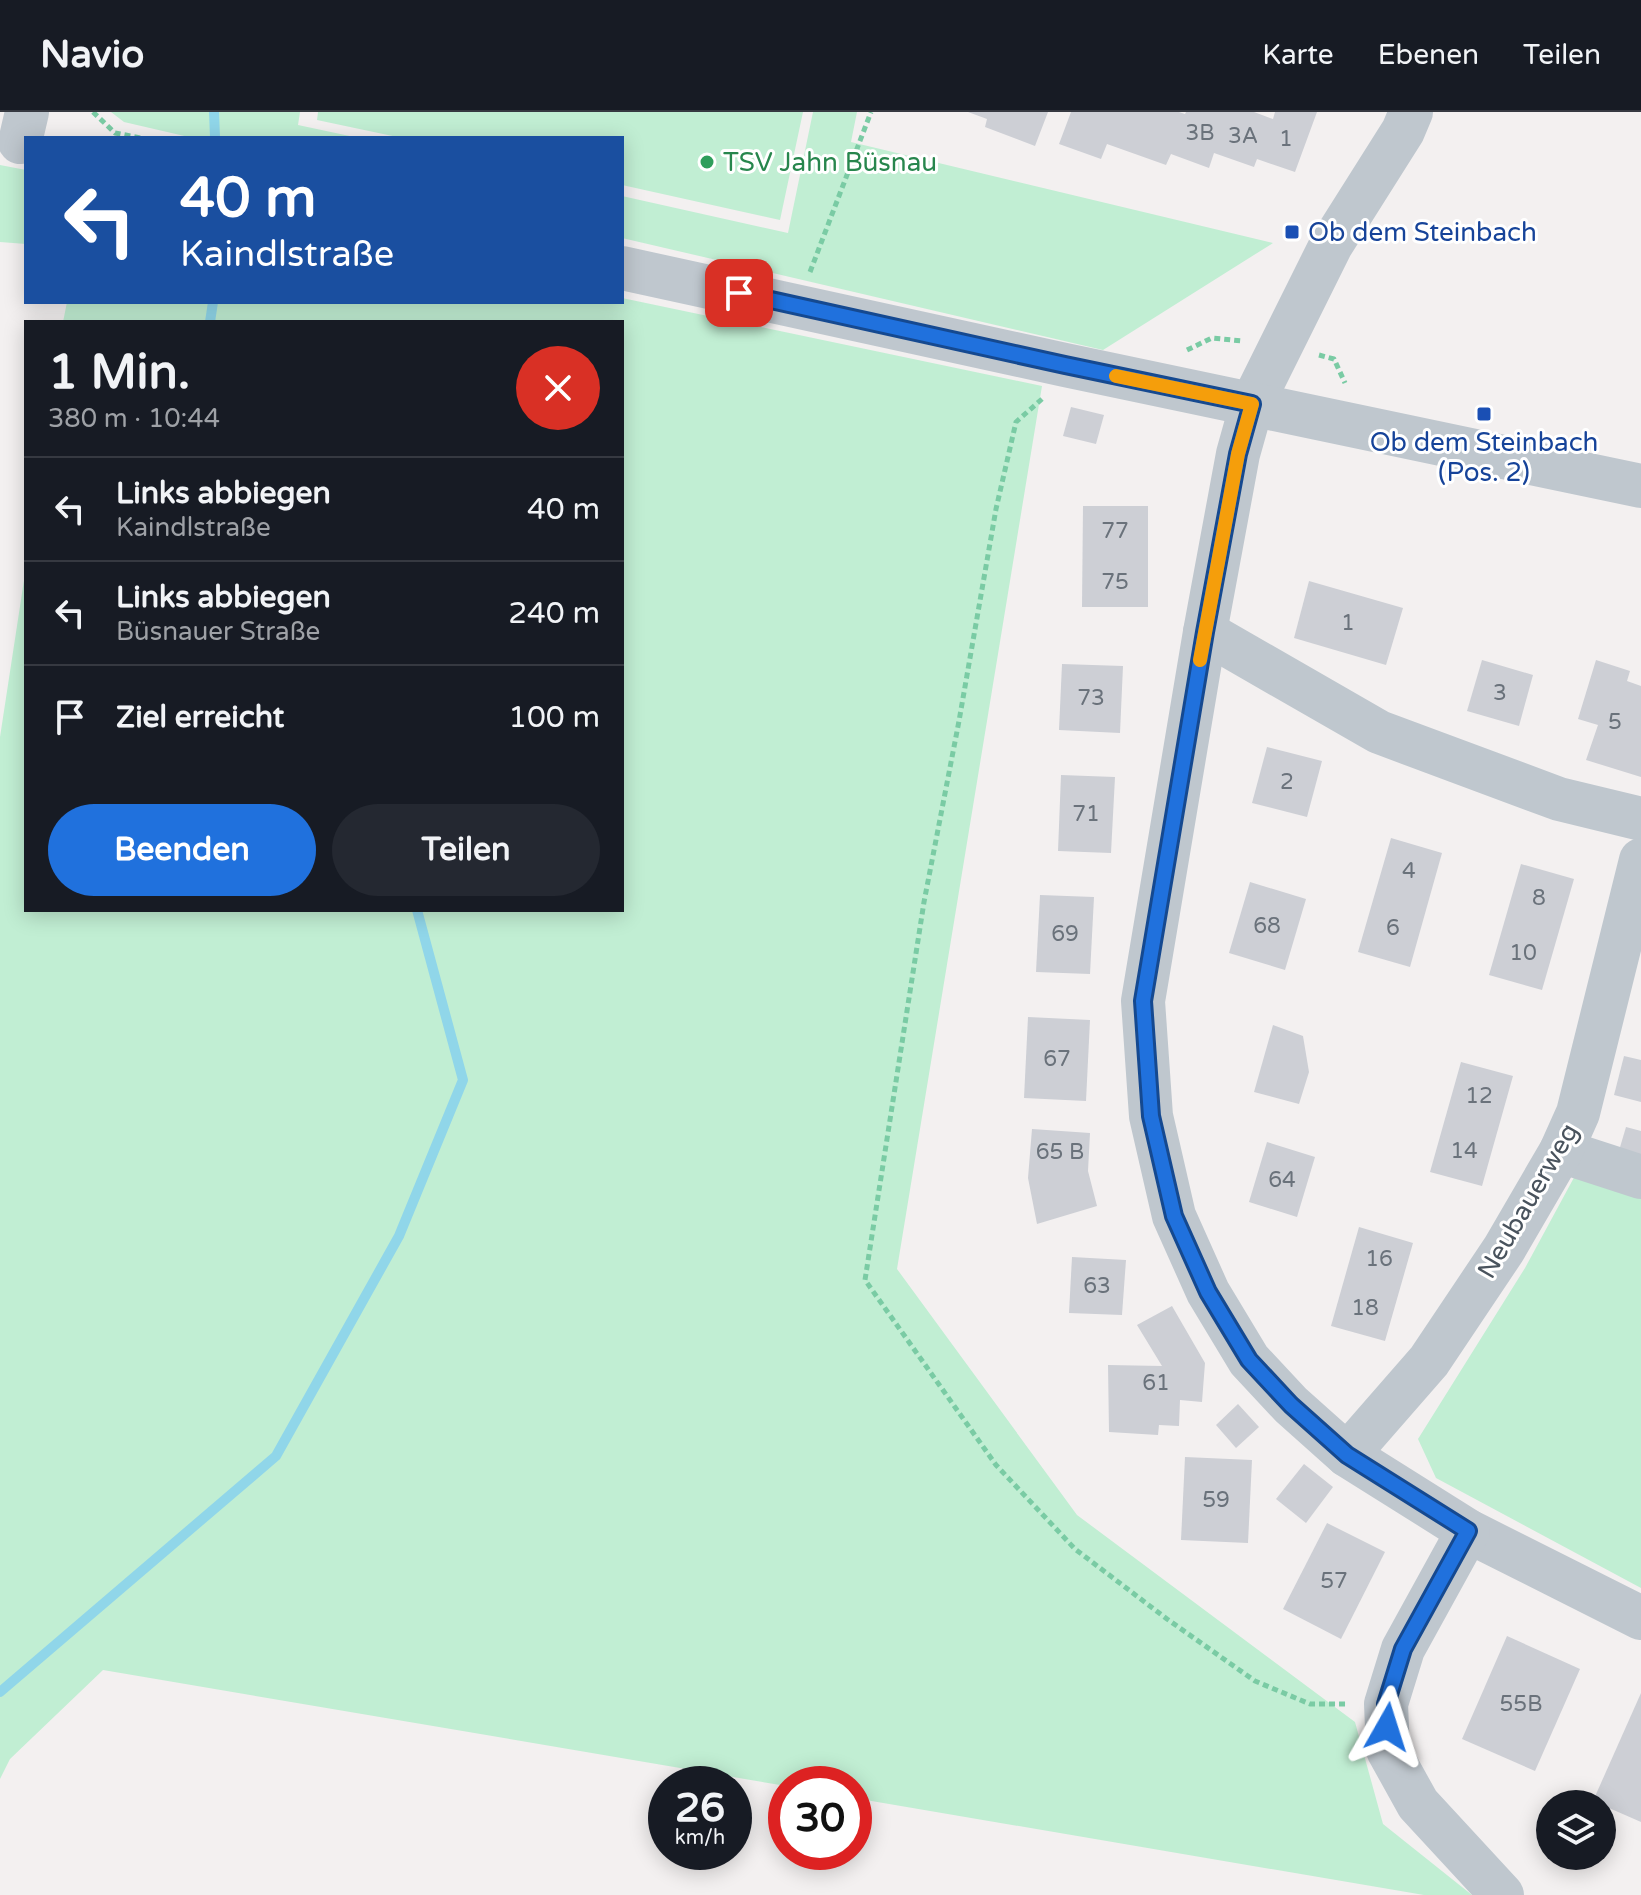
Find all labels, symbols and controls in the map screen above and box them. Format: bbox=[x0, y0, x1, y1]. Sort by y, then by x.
text: Navio bbox=[40, 32, 144, 78]
text: Karte bbox=[1262, 38, 1334, 72]
text: Ebenen bbox=[1378, 38, 1479, 72]
text: Teilen bbox=[1523, 38, 1601, 72]
house number: 3B bbox=[1185, 120, 1215, 146]
house number: 3A bbox=[1228, 123, 1258, 149]
house number: 1 bbox=[1279, 126, 1293, 152]
place label: TSV Jahn Büsnau bbox=[723, 147, 937, 178]
marker: TSV Jahn Büsnau bbox=[698, 153, 716, 171]
text: 40 m bbox=[180, 165, 316, 232]
icon: left bbox=[48, 168, 152, 272]
place label: Ob dem Steinbach bbox=[1308, 217, 1537, 248]
marker: Ob dem Steinbach bbox=[1283, 223, 1301, 241]
text: Kaindlstraße bbox=[180, 233, 394, 276]
pin bbox=[705, 259, 773, 327]
icon: arrive bbox=[717, 271, 761, 315]
text: 1 Min. bbox=[48, 344, 190, 402]
button: close bbox=[516, 346, 600, 430]
text: 380 m · 10:44 bbox=[48, 403, 220, 434]
marker: Ob dem Steinbach (Pos. 2) bbox=[1475, 405, 1493, 423]
place label: Ob dem Steinbach (Pos. 2) bbox=[1370, 427, 1598, 488]
text: Links abbiegen bbox=[116, 475, 331, 512]
icon: left bbox=[48, 487, 92, 531]
text: 40 m bbox=[527, 491, 600, 528]
text: Kaindlstraße bbox=[116, 512, 271, 543]
house number: 77 bbox=[1101, 518, 1129, 544]
house number: 75 bbox=[1101, 569, 1129, 595]
text: Links abbiegen bbox=[116, 579, 331, 616]
icon: left bbox=[48, 591, 92, 635]
text: 240 m bbox=[508, 595, 600, 632]
house number: 1 bbox=[1341, 610, 1355, 636]
text: Büsnauer Straße bbox=[116, 616, 320, 647]
house number: 3 bbox=[1493, 680, 1507, 706]
house number: 73 bbox=[1077, 685, 1105, 711]
icon: arrive bbox=[48, 695, 92, 739]
text: Ziel erreicht bbox=[116, 699, 284, 736]
text: 100 m bbox=[508, 699, 600, 736]
house number: 5 bbox=[1608, 709, 1622, 735]
house number: 2 bbox=[1280, 769, 1294, 795]
house number: 71 bbox=[1072, 801, 1100, 827]
button: Beenden bbox=[48, 804, 316, 896]
button: Teilen bbox=[332, 804, 600, 896]
house number: 4 bbox=[1402, 858, 1416, 884]
house number: 8 bbox=[1532, 885, 1546, 911]
house number: 68 bbox=[1253, 913, 1281, 939]
house number: 6 bbox=[1386, 915, 1400, 941]
house number: 69 bbox=[1051, 921, 1079, 947]
house number: 10 bbox=[1509, 940, 1537, 966]
house number: 67 bbox=[1043, 1046, 1071, 1072]
house number: 12 bbox=[1465, 1083, 1493, 1109]
street label: Neubauerweg bbox=[1471, 1118, 1585, 1284]
house number: 14 bbox=[1450, 1138, 1478, 1164]
house number: 65 B bbox=[1036, 1139, 1084, 1165]
house number: 64 bbox=[1268, 1167, 1296, 1193]
house number: 16 bbox=[1365, 1246, 1393, 1272]
house number: 63 bbox=[1083, 1273, 1111, 1299]
house number: 18 bbox=[1351, 1295, 1379, 1321]
house number: 61 bbox=[1142, 1370, 1170, 1396]
house number: 59 bbox=[1202, 1487, 1230, 1513]
house number: 57 bbox=[1320, 1568, 1348, 1594]
position arrow bbox=[1345, 1685, 1429, 1769]
house number: 55B bbox=[1500, 1691, 1542, 1717]
speed limit sign: 30 bbox=[768, 1766, 872, 1870]
text: 26 bbox=[675, 1784, 725, 1832]
map controls bbox=[1536, 1790, 1616, 1870]
button: layers bbox=[1536, 1790, 1616, 1870]
text: km/h bbox=[675, 1826, 725, 1850]

